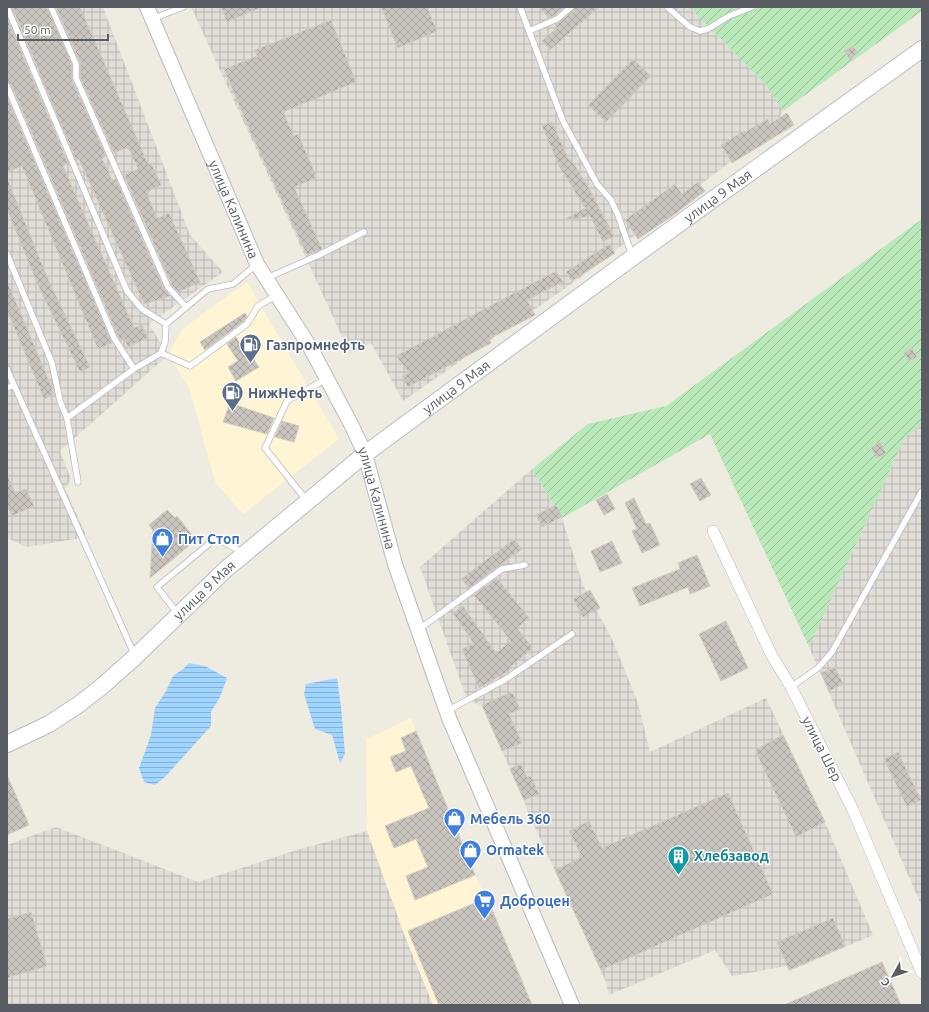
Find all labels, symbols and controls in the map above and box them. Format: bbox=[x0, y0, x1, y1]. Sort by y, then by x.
scale bar bbox=[18, 16, 108, 42]
text: 50 m bbox=[24, 23, 51, 36]
street label: улица Калинина bbox=[205, 158, 262, 261]
street label: улица 9 Мая bbox=[681, 166, 755, 226]
fuel station icon: Газпромнефть bbox=[238, 332, 264, 365]
place label: Газпромнефть bbox=[266, 337, 365, 353]
street label: улица 9 Мая bbox=[419, 357, 493, 417]
fuel station icon: НижНефть bbox=[220, 380, 246, 413]
place label: НижНефть bbox=[248, 385, 322, 401]
street label: улица Калинина bbox=[355, 444, 399, 551]
shop icon: Пит Стоп bbox=[149, 526, 175, 559]
place label: Пит Стоп bbox=[178, 531, 240, 547]
street label: улица 9 Мая bbox=[170, 557, 238, 624]
street label: улица Шер bbox=[799, 714, 845, 784]
shop icon: Мебель 360 bbox=[441, 806, 467, 839]
place label: Мебель 360 bbox=[470, 811, 550, 827]
shop icon: Ormatek bbox=[457, 837, 483, 870]
place label: Ormatek bbox=[486, 842, 544, 858]
building icon: Хлебзавод bbox=[665, 843, 691, 876]
place label: Хлебзавод bbox=[694, 848, 769, 864]
supermarket icon: Доброцен bbox=[471, 888, 497, 921]
place label: Доброцен bbox=[500, 893, 570, 909]
north arrow bbox=[873, 956, 913, 996]
text: С bbox=[878, 976, 892, 989]

